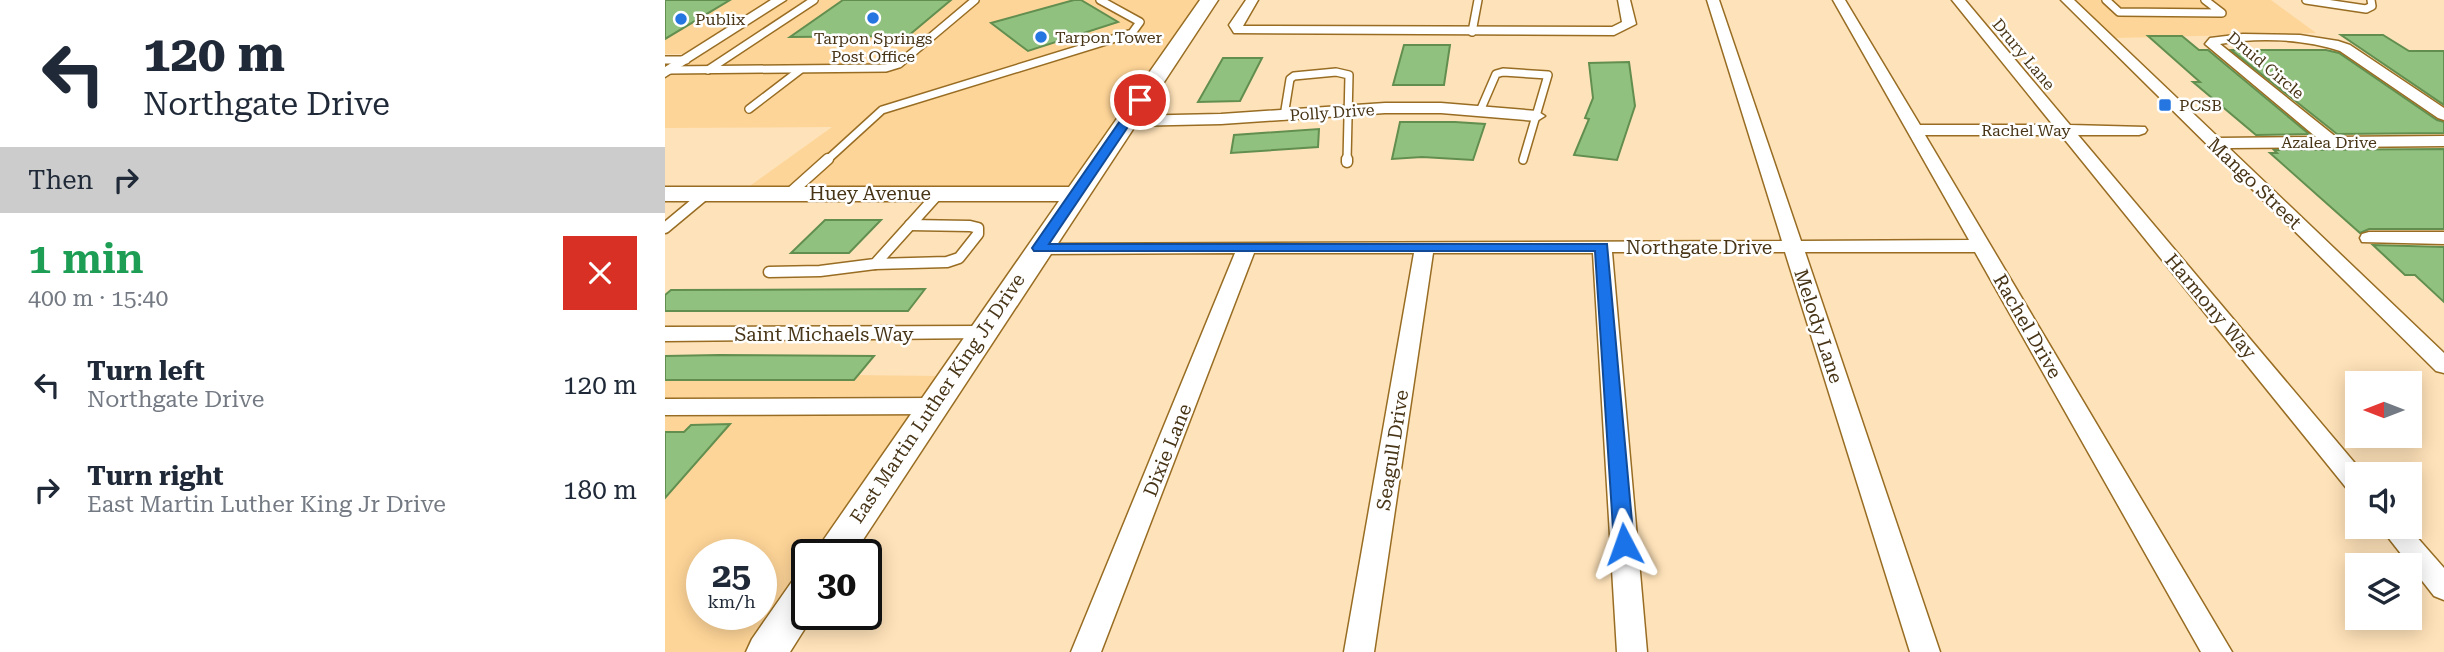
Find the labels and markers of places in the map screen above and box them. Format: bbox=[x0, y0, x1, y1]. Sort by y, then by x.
place label: Publix bbox=[695, 10, 746, 29]
marker: Tarpon Springs Post Office bbox=[865, 10, 881, 26]
marker: Publix bbox=[673, 11, 689, 27]
place label: Tarpon Tower bbox=[1055, 28, 1162, 47]
place label: Tarpon Springs Post Office bbox=[814, 29, 933, 66]
marker: Tarpon Tower bbox=[1033, 29, 1049, 45]
pin bbox=[1110, 70, 1170, 130]
place label: PCSB bbox=[2179, 96, 2222, 115]
marker: PCSB bbox=[2157, 97, 2173, 113]

